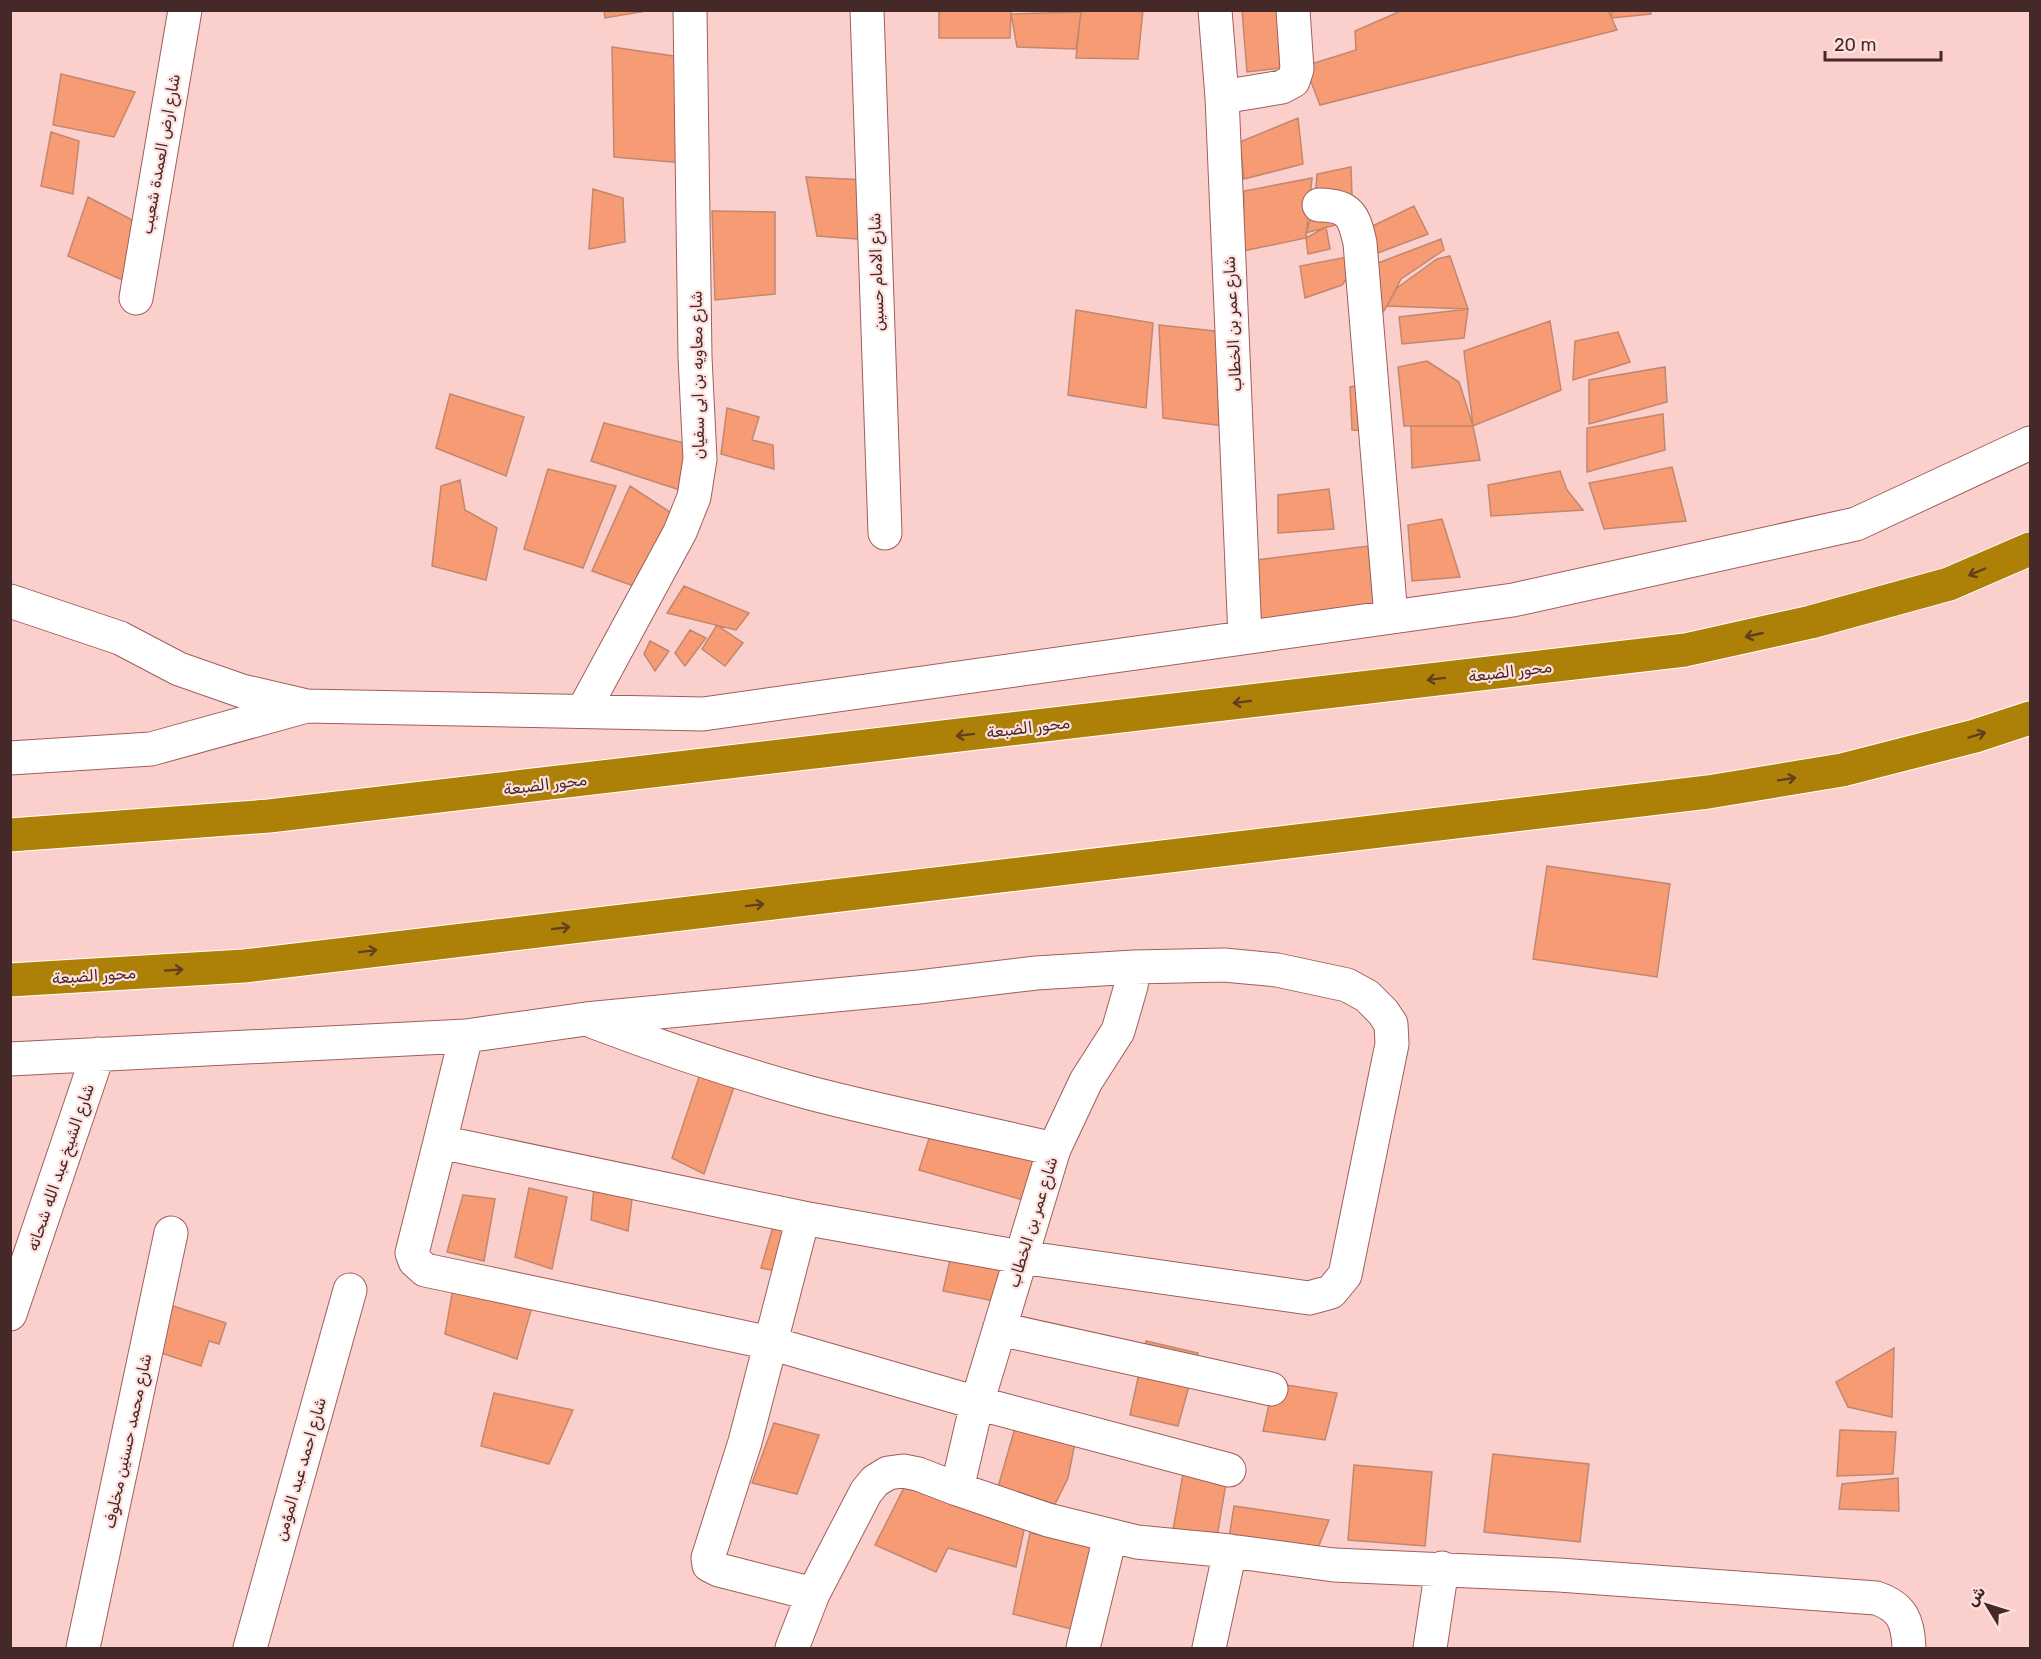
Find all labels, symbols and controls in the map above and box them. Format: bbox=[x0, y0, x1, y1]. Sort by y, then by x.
scale bar bbox=[1825, 24, 1940, 62]
text: 20 m bbox=[1834, 34, 1876, 56]
street label: شارع ارض العمدة شعيب bbox=[137, 72, 186, 236]
street label: شارع الامام حسين bbox=[865, 212, 890, 332]
street label: شارع عمر بن الخطاب bbox=[1219, 256, 1248, 392]
street label: شارع معاويه بن ابى سفيان bbox=[687, 290, 710, 459]
one-way arrow bbox=[1968, 567, 1986, 578]
one-way arrow bbox=[1744, 630, 1764, 641]
street label: محور الضبعة bbox=[1467, 657, 1553, 687]
one-way arrow bbox=[1427, 674, 1446, 685]
one-way arrow bbox=[1233, 697, 1253, 708]
street label: محور الضبعة bbox=[985, 713, 1071, 743]
one-way arrow bbox=[956, 729, 976, 740]
one-way arrow bbox=[1967, 729, 1986, 740]
street label: محور الضبعة bbox=[502, 770, 588, 800]
one-way arrow bbox=[1777, 773, 1797, 784]
one-way arrow bbox=[745, 899, 764, 910]
one-way arrow bbox=[551, 922, 571, 933]
one-way arrow bbox=[357, 945, 377, 956]
street label: محور الضبعة bbox=[51, 963, 137, 989]
one-way arrow bbox=[163, 965, 183, 976]
street label: شارع الشيخ عبد الله شحاته bbox=[23, 1081, 100, 1254]
street label: شارع عمر بن الخطاب bbox=[1004, 1154, 1063, 1290]
street label: شارع محمد حسنين مخلوف bbox=[100, 1352, 157, 1531]
street label: شارع احمد عبد المؤمن bbox=[271, 1395, 332, 1544]
north arrow bbox=[1957, 1575, 2017, 1635]
text: ش bbox=[1962, 1582, 1989, 1610]

